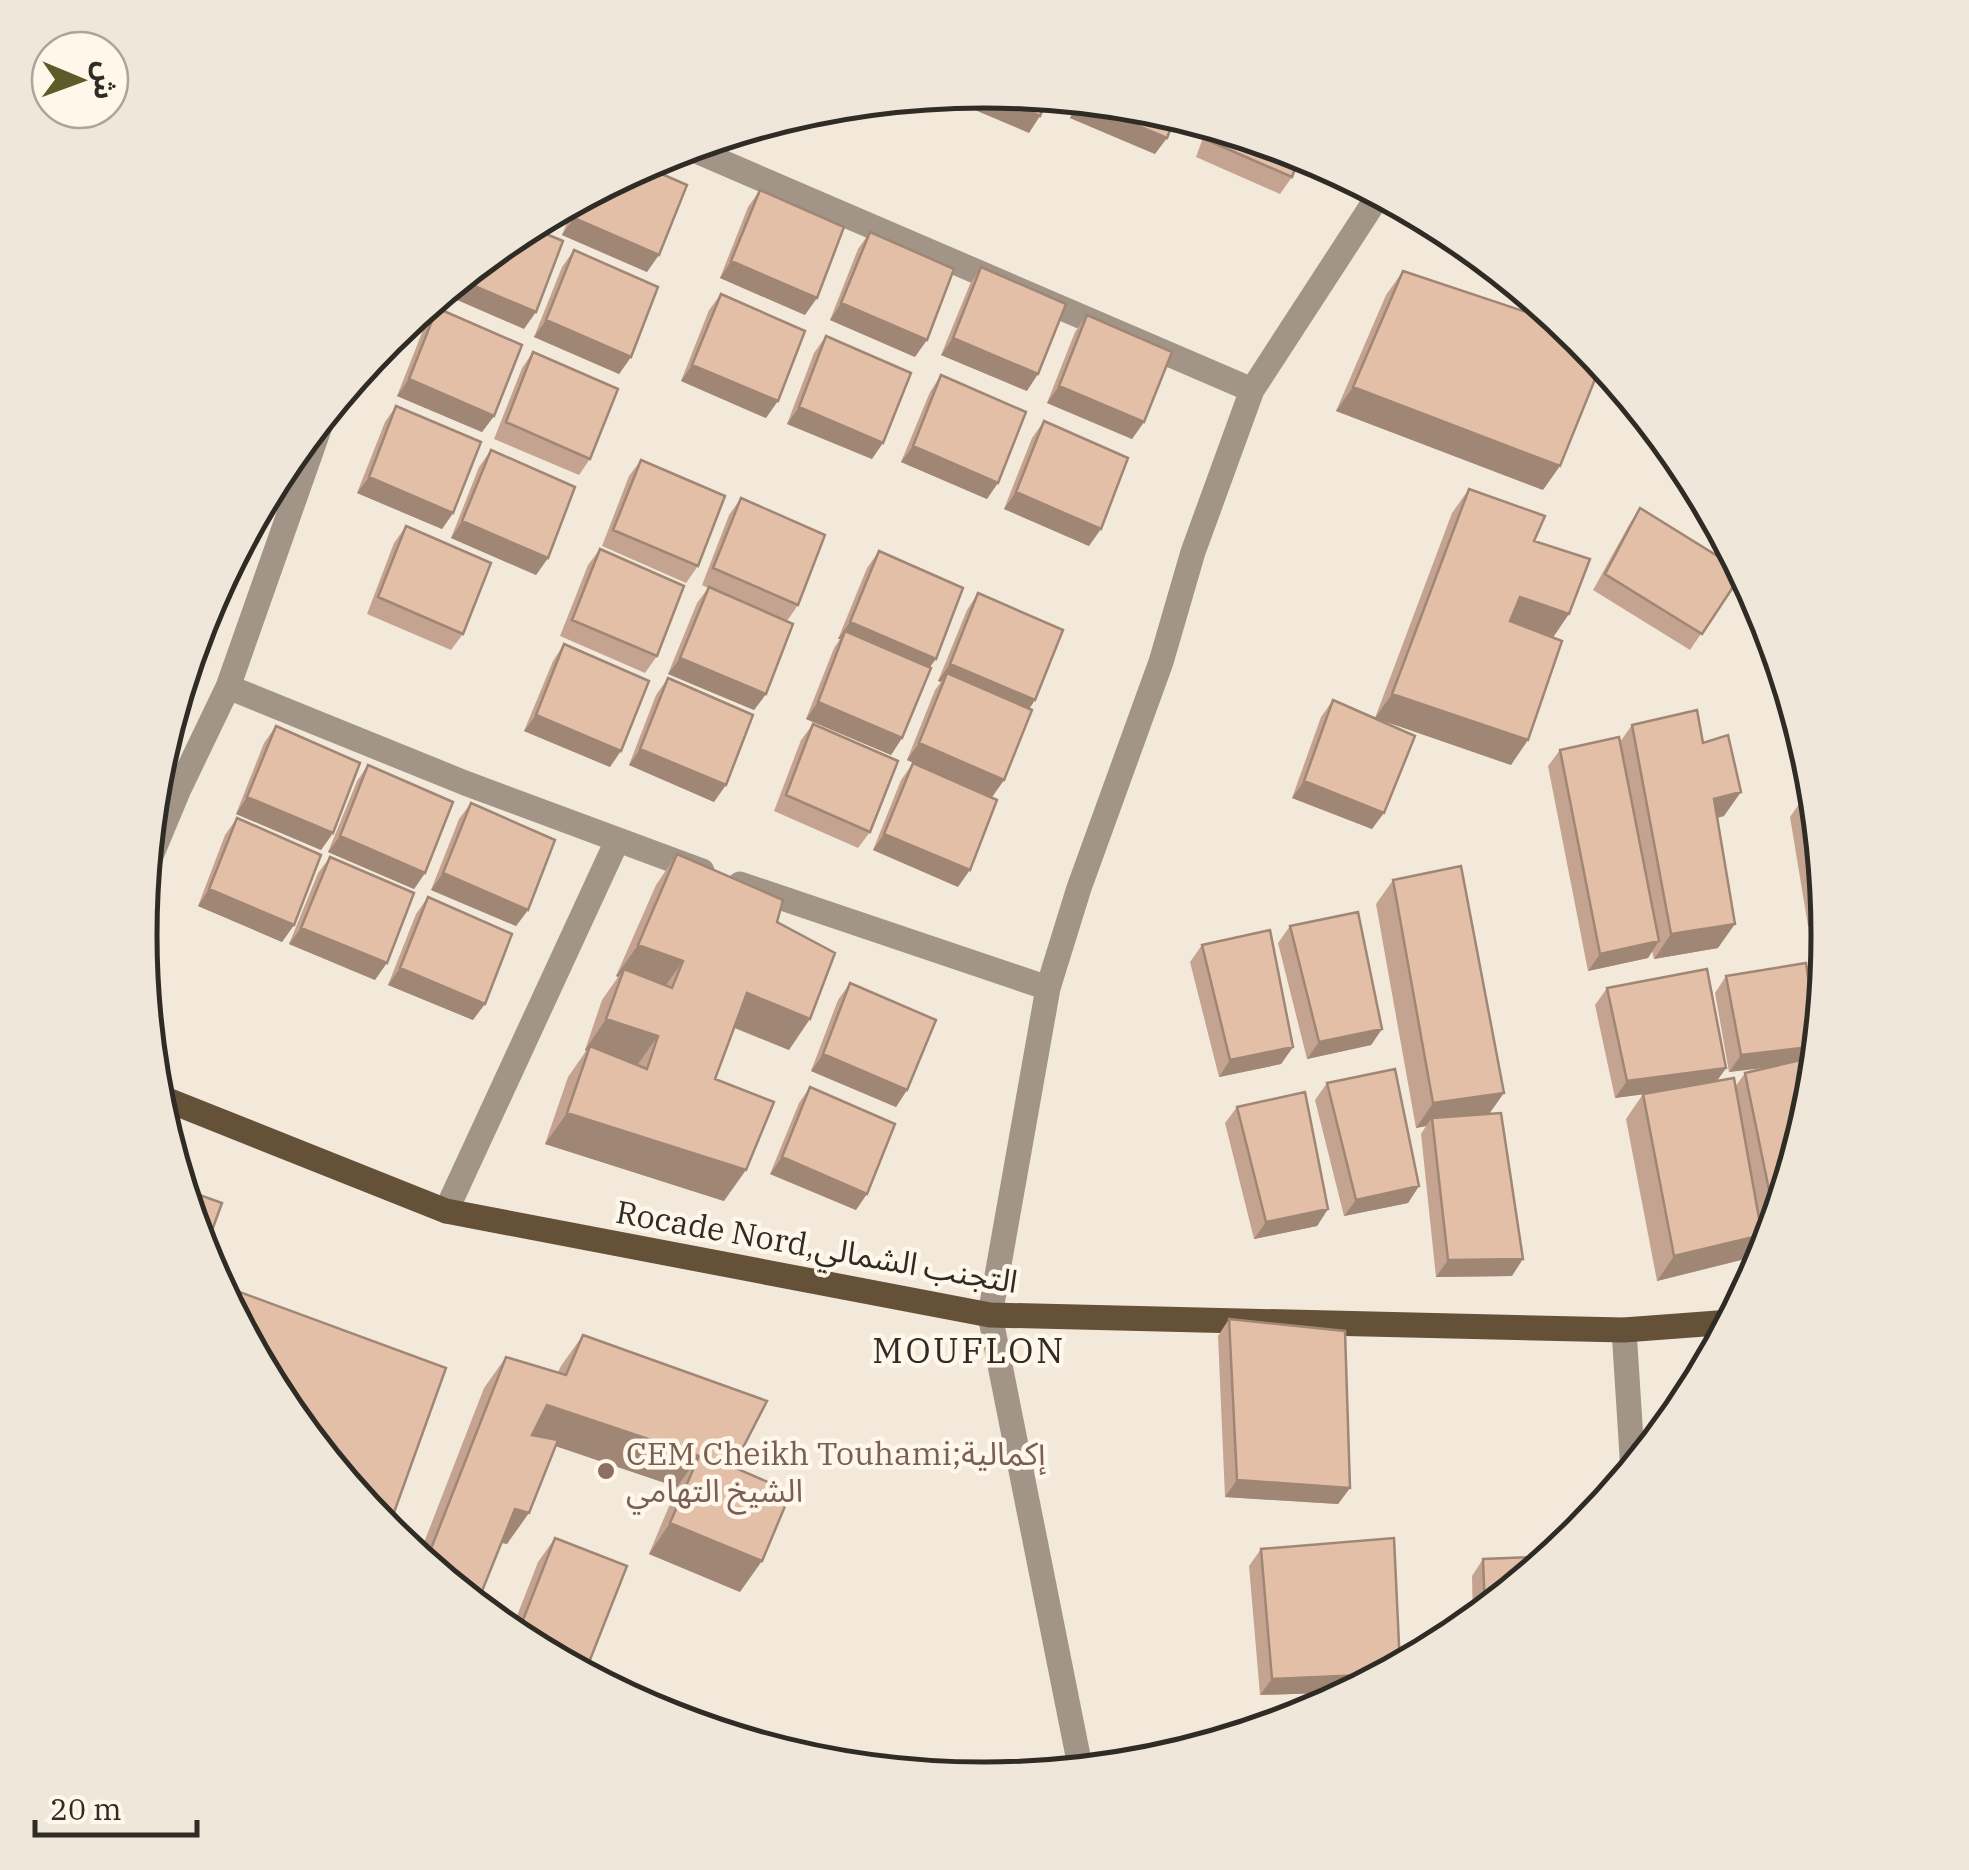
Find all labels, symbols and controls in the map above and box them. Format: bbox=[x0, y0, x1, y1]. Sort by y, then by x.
north arrow bbox=[30, 30, 130, 130]
text: ش bbox=[87, 61, 124, 100]
street label: Rocade Nord,التجنب الشمالي bbox=[612, 1190, 1021, 1306]
district label: MOUFLON bbox=[872, 1327, 1066, 1373]
place label: CEM Cheikh Touhami;إكمالية الشيخ التهامي bbox=[626, 1432, 1047, 1515]
marker: CEM Cheikh Touhami;إكمالية الشيخ التهامي bbox=[595, 1460, 617, 1482]
scale bar bbox=[35, 1775, 198, 1837]
text: 20 m bbox=[50, 1789, 122, 1828]

